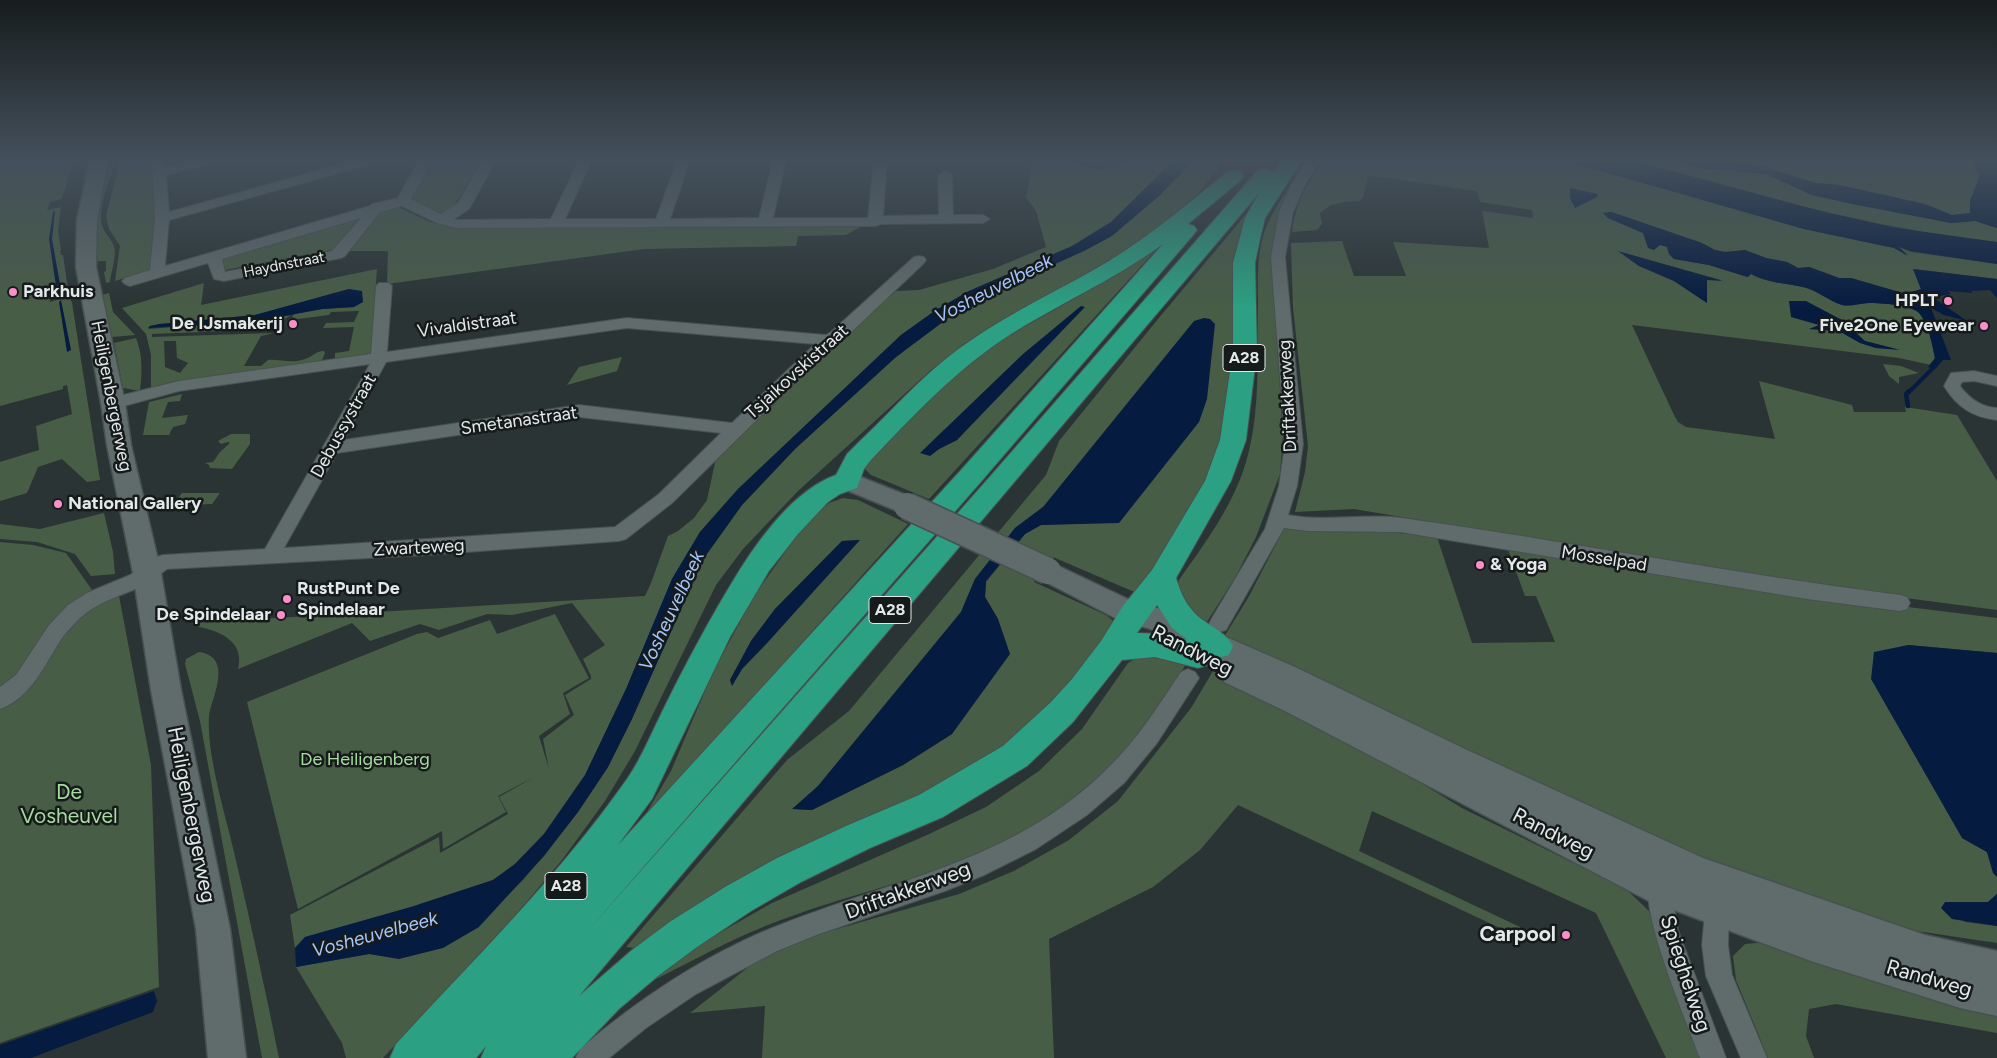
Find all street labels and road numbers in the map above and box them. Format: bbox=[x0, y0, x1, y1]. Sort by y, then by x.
street label: Haydnstraat bbox=[242, 248, 326, 282]
street label: Vivaldistraat bbox=[416, 307, 518, 343]
street label: Heiligenbergerweg bbox=[86, 319, 136, 473]
street label: Tsjaikovskistraat bbox=[741, 320, 853, 424]
street label: Driftakkerweg bbox=[1274, 339, 1302, 453]
road number: A28 bbox=[1223, 344, 1265, 372]
street label: Debussystraat bbox=[307, 370, 381, 482]
street label: Smetanastraat bbox=[459, 402, 579, 440]
street label: Zwarteweg bbox=[373, 535, 465, 561]
street label: Mosselpad bbox=[1560, 542, 1648, 576]
road number: A28 bbox=[869, 596, 911, 624]
street label: Randweg bbox=[1147, 620, 1237, 682]
street label: Heiligenbergerweg bbox=[162, 725, 220, 905]
street label: Randweg bbox=[1508, 803, 1598, 865]
street label: Driftakkerweg bbox=[842, 857, 974, 925]
road number: A28 bbox=[545, 872, 587, 899]
street label: Spieghelweg bbox=[1654, 912, 1716, 1036]
street label: Randweg bbox=[1883, 955, 1975, 1003]

